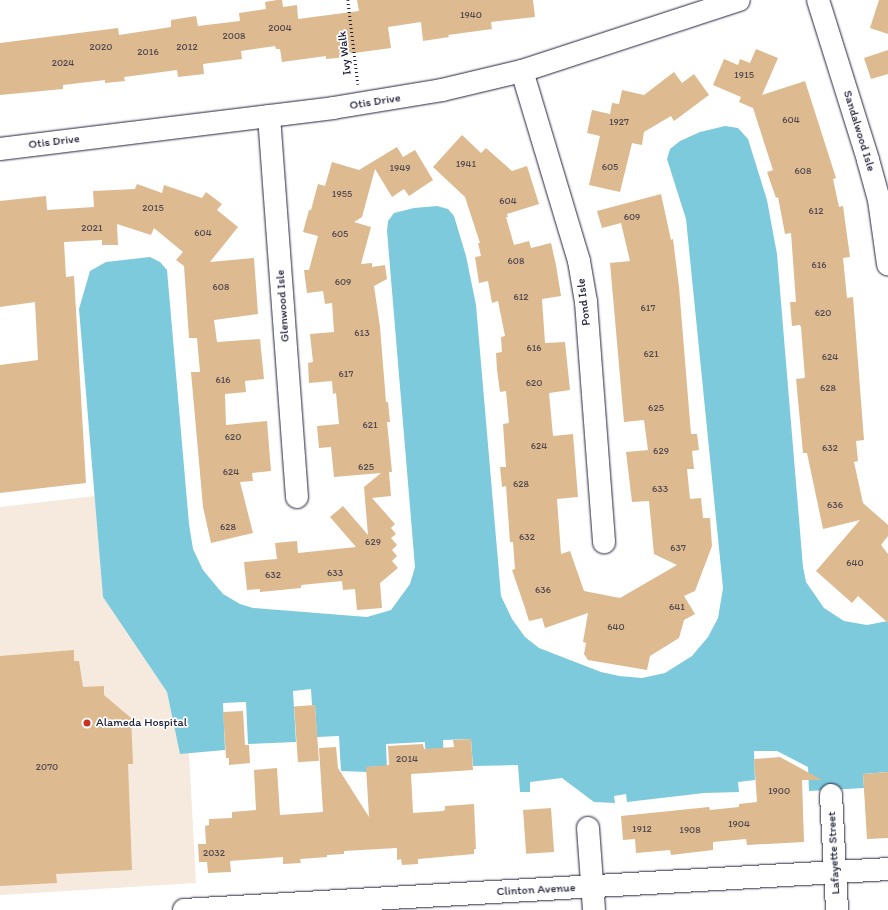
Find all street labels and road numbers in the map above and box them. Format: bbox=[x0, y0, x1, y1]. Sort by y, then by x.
street label: Ivy Walk bbox=[335, 30, 355, 76]
street label: Sandalwood Isle bbox=[840, 89, 878, 173]
street label: Otis Drive bbox=[349, 91, 401, 113]
street label: Otis Drive bbox=[28, 132, 80, 152]
street label: Glenwood Isle bbox=[273, 269, 293, 343]
street label: Pond Isle bbox=[574, 278, 594, 326]
street label: Lafayette Street bbox=[825, 811, 843, 895]
street label: Clinton Avenue bbox=[497, 881, 575, 899]

